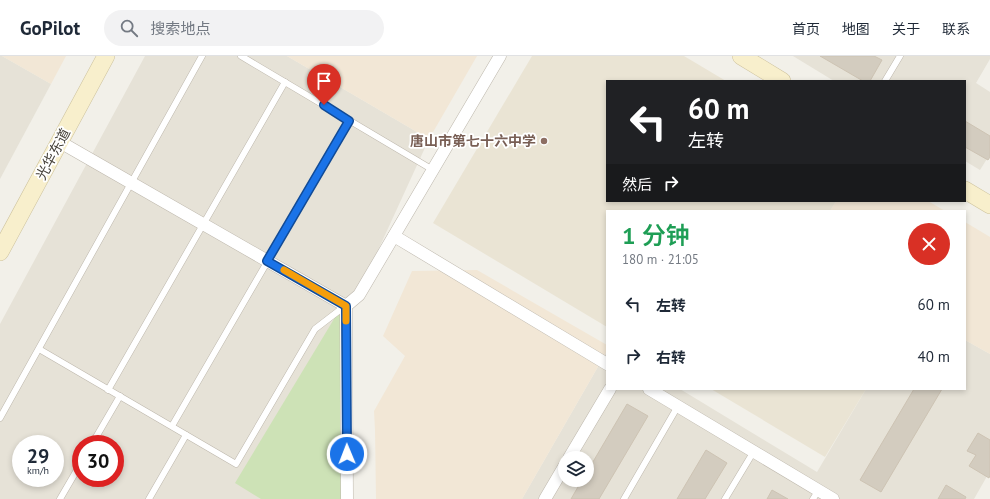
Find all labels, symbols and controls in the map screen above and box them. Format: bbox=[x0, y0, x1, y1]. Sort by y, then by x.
search box bbox=[104, 10, 384, 46]
text: GoPilot bbox=[20, 16, 80, 40]
icon: search bbox=[118, 17, 140, 39]
text: 搜索地点 bbox=[150, 19, 210, 38]
text: 首页 bbox=[792, 20, 820, 38]
text: 地图 bbox=[842, 20, 870, 38]
text: 关于 bbox=[892, 20, 920, 38]
text: 联系 bbox=[942, 20, 970, 38]
pin bbox=[307, 64, 341, 105]
icon: arrive bbox=[313, 70, 335, 92]
text: 60 m bbox=[688, 90, 749, 127]
icon: left bbox=[622, 96, 674, 148]
street label: 光华东道 bbox=[32, 125, 74, 183]
text: 左转 bbox=[688, 129, 724, 152]
place label: 唐山市第七十六中学 bbox=[410, 132, 536, 150]
marker: 唐山市第七十六中学 bbox=[539, 136, 549, 146]
icon: right bbox=[660, 172, 682, 194]
text: 然后 bbox=[622, 175, 652, 194]
text: 1 分钟 bbox=[622, 220, 690, 251]
button: close bbox=[908, 223, 950, 265]
text: 180 m · 21:05 bbox=[622, 251, 699, 268]
icon: left bbox=[622, 293, 644, 315]
text: 60 m bbox=[917, 295, 950, 314]
text: 左转 bbox=[656, 296, 686, 315]
icon: right bbox=[622, 345, 644, 367]
text: 40 m bbox=[917, 347, 950, 366]
text: 右转 bbox=[656, 348, 686, 367]
position arrow bbox=[326, 433, 368, 475]
speed limit sign: 30 bbox=[72, 435, 124, 487]
text: 29 bbox=[27, 443, 49, 469]
map controls bbox=[558, 451, 594, 487]
button: layers bbox=[558, 451, 594, 487]
text: km/h bbox=[27, 464, 49, 477]

